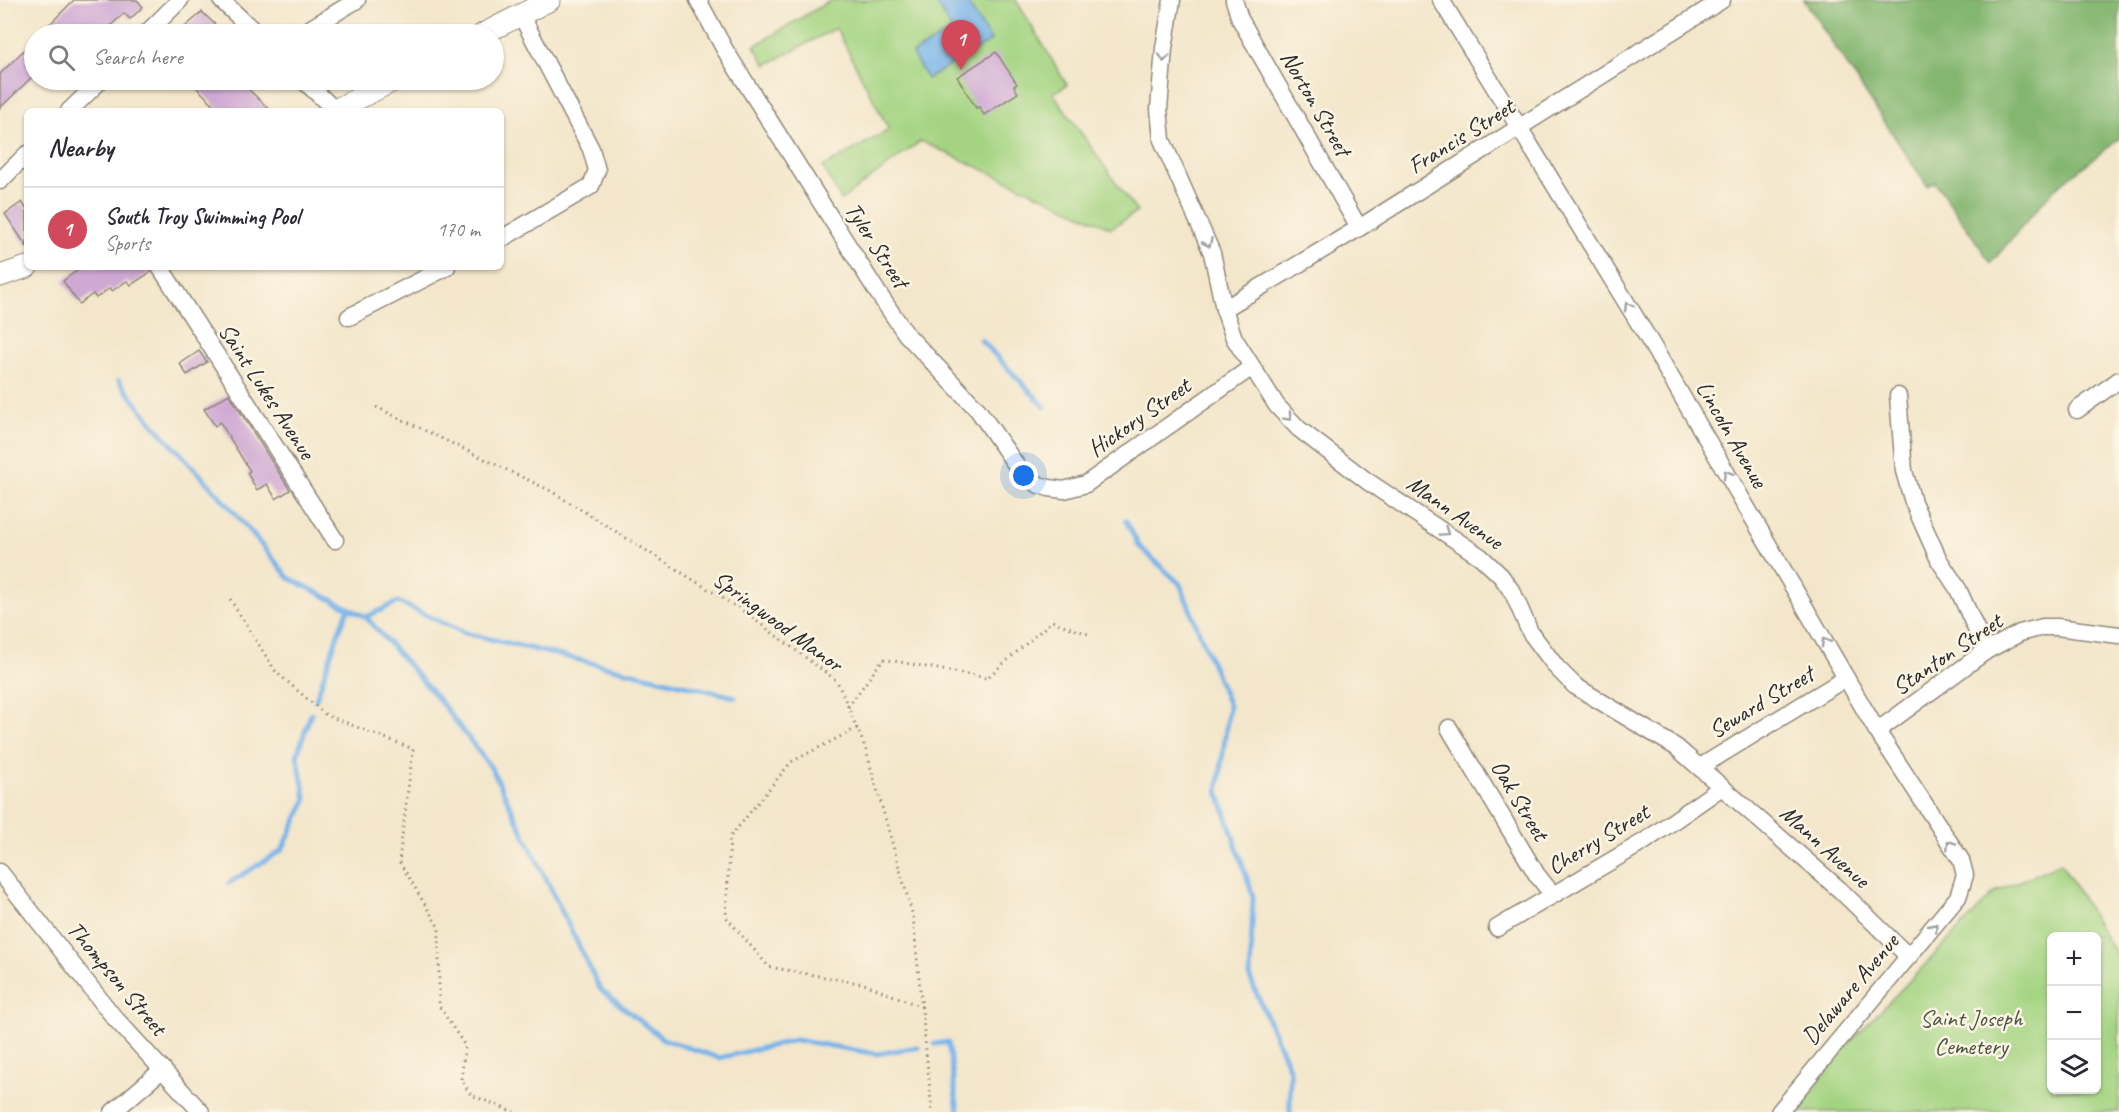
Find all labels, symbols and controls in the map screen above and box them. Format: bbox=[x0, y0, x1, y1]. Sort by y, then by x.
pin: 1 bbox=[942, 20, 980, 70]
search box bbox=[24, 24, 504, 90]
icon: search bbox=[45, 41, 78, 74]
text: Search here bbox=[93, 43, 183, 71]
street label: Norton Street bbox=[1274, 45, 1360, 164]
one-way arrow bbox=[1158, 53, 1171, 62]
street label: Francis Street bbox=[1402, 90, 1521, 180]
text: Nearby bbox=[48, 131, 113, 164]
street label: Tyler Street bbox=[838, 197, 917, 296]
text: South Troy Swimming Pool bbox=[105, 203, 300, 231]
text: 1 bbox=[63, 217, 72, 242]
text: 170 m bbox=[437, 217, 480, 242]
text: Sports bbox=[105, 231, 150, 256]
one-way arrow bbox=[1200, 236, 1212, 247]
one-way arrow bbox=[1624, 302, 1636, 312]
street label: Saint Lukes Avenue bbox=[212, 317, 323, 466]
street label: Hickory Street bbox=[1082, 370, 1198, 463]
street label: Lincoln Avenue bbox=[1689, 375, 1776, 495]
one-way arrow bbox=[1281, 410, 1292, 421]
your location bbox=[1009, 461, 1038, 490]
street label: Mann Avenue bbox=[1401, 468, 1511, 557]
one-way arrow bbox=[1723, 470, 1735, 480]
one-way arrow bbox=[1439, 524, 1449, 536]
street label: Springwood Manor bbox=[707, 564, 851, 680]
street label: Stanton Street bbox=[1886, 605, 2009, 702]
one-way arrow bbox=[1821, 638, 1833, 648]
street label: Seward Street bbox=[1703, 657, 1822, 745]
street label: Oak Street bbox=[1484, 754, 1557, 848]
street label: Cherry Street bbox=[1542, 796, 1656, 881]
street label: Mann Avenue bbox=[1774, 798, 1878, 896]
one-way arrow bbox=[1946, 839, 1957, 850]
street label: Thompson Street bbox=[61, 915, 175, 1043]
one-way arrow bbox=[1926, 923, 1937, 934]
street label: Delaware Avenue bbox=[1795, 926, 1906, 1051]
map controls bbox=[2047, 932, 2101, 1094]
button: + bbox=[2047, 932, 2101, 986]
button: − bbox=[2047, 986, 2101, 1040]
park label: Saint Joseph Cemetery bbox=[1920, 1003, 2023, 1061]
button: layers bbox=[2047, 1040, 2101, 1094]

